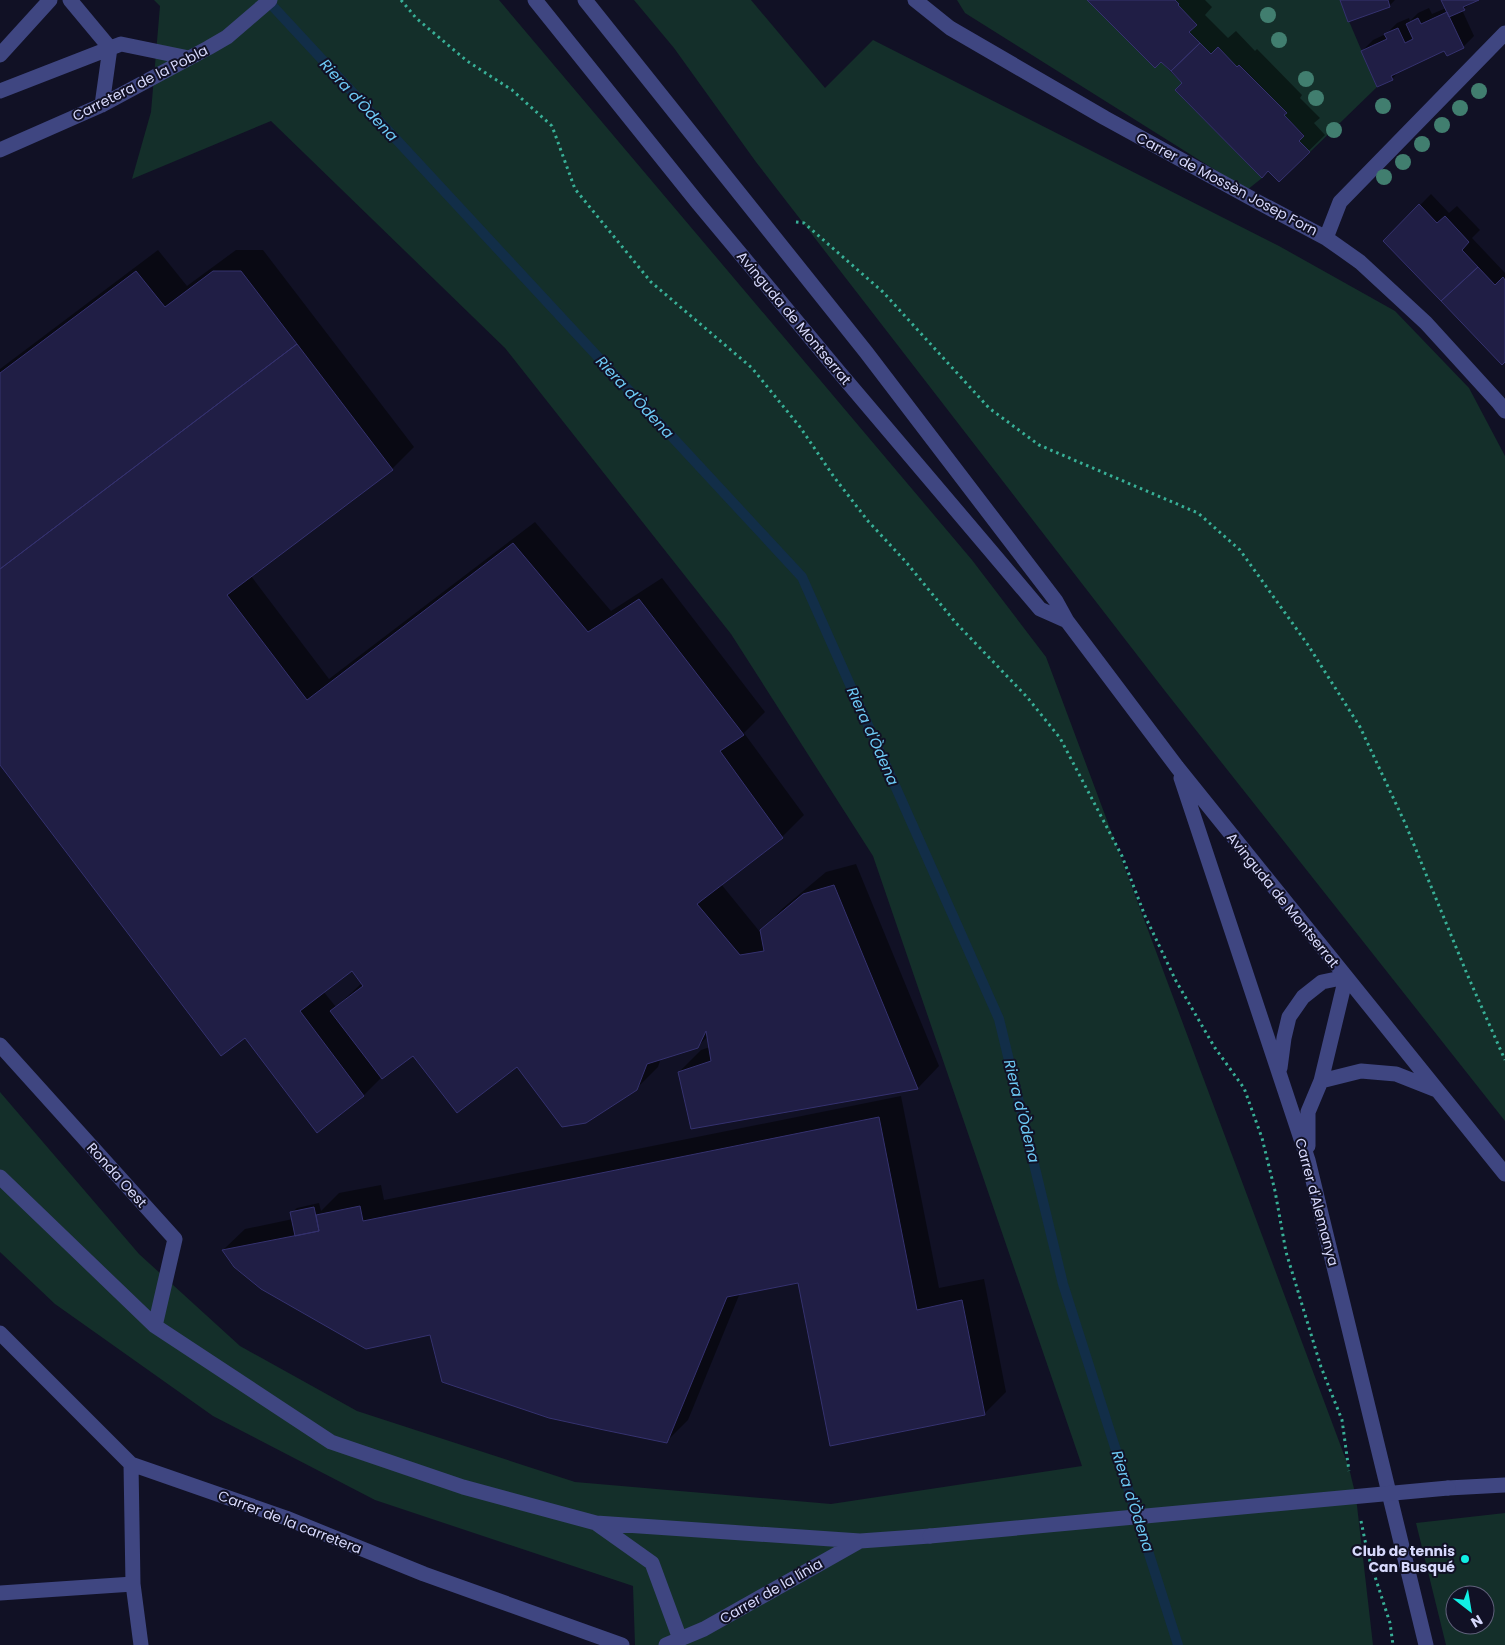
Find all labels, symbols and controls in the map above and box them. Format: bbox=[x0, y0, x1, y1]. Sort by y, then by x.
street label: Carretera de la Pobla bbox=[69, 40, 211, 126]
water label: Riera d'Òdena bbox=[315, 54, 403, 146]
street label: Carrer de Mossèn Josep Forn bbox=[1133, 128, 1321, 240]
street label: Avinguda de Montserrat bbox=[732, 247, 856, 389]
water label: Riera d'Òdena bbox=[591, 351, 679, 443]
water label: Riera d'Òdena bbox=[842, 683, 904, 789]
street label: Avinguda de Montserrat bbox=[1222, 828, 1344, 972]
water label: Riera d'Òdena bbox=[999, 1057, 1045, 1165]
street label: Carrer d'Alemanya bbox=[1290, 1136, 1344, 1268]
street label: Ronda Oest bbox=[82, 1138, 152, 1212]
water label: Riera d'Òdena bbox=[1107, 1447, 1159, 1555]
street label: Carrer de la carretera bbox=[215, 1485, 365, 1559]
place label: Club de tennis Can Busqué bbox=[1352, 1541, 1455, 1577]
street label: Carrer de la línia bbox=[716, 1553, 826, 1629]
marker: Club de tennis Can Busqué bbox=[1459, 1553, 1471, 1565]
north arrow bbox=[1445, 1585, 1495, 1635]
text: N bbox=[1467, 1610, 1486, 1632]

